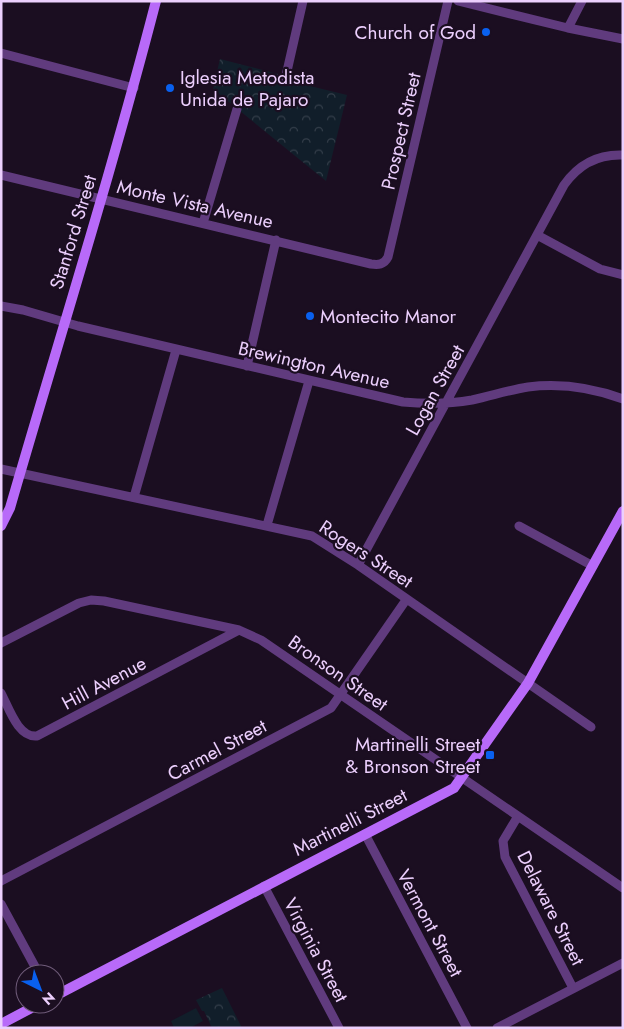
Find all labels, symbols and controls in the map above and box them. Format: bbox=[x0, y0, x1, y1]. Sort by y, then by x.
place label: Church of God bbox=[355, 19, 476, 46]
marker: Church of God bbox=[480, 26, 492, 38]
place label: Iglesia Metodista Unida de Pajaro bbox=[180, 64, 314, 113]
street label: Prospect Street bbox=[374, 69, 428, 192]
marker: Iglesia Metodista Unida de Pajaro bbox=[164, 82, 176, 94]
street label: Stanford Street bbox=[43, 171, 103, 293]
street label: Monte Vista Avenue bbox=[114, 173, 276, 235]
place label: Montecito Manor bbox=[320, 303, 457, 330]
marker: Montecito Manor bbox=[304, 310, 316, 322]
street label: Brewington Avenue bbox=[236, 334, 393, 396]
street label: Logan Street bbox=[399, 339, 471, 440]
street label: Rogers Street bbox=[314, 514, 419, 595]
street label: Bronson Street bbox=[283, 629, 394, 718]
street label: Hill Avenue bbox=[57, 649, 151, 717]
street label: Carmel Street bbox=[163, 712, 272, 787]
place label: Martinelli Street & Bronson Street bbox=[345, 731, 480, 780]
marker: Martinelli Street & Bronson Street bbox=[484, 749, 496, 761]
street label: Martinelli Street bbox=[288, 781, 412, 862]
street label: Delaware Street bbox=[511, 846, 592, 970]
street label: Vermont Street bbox=[390, 865, 470, 982]
street label: Virginia Street bbox=[277, 893, 355, 1007]
north arrow bbox=[15, 964, 65, 1014]
text: N bbox=[38, 988, 60, 1010]

